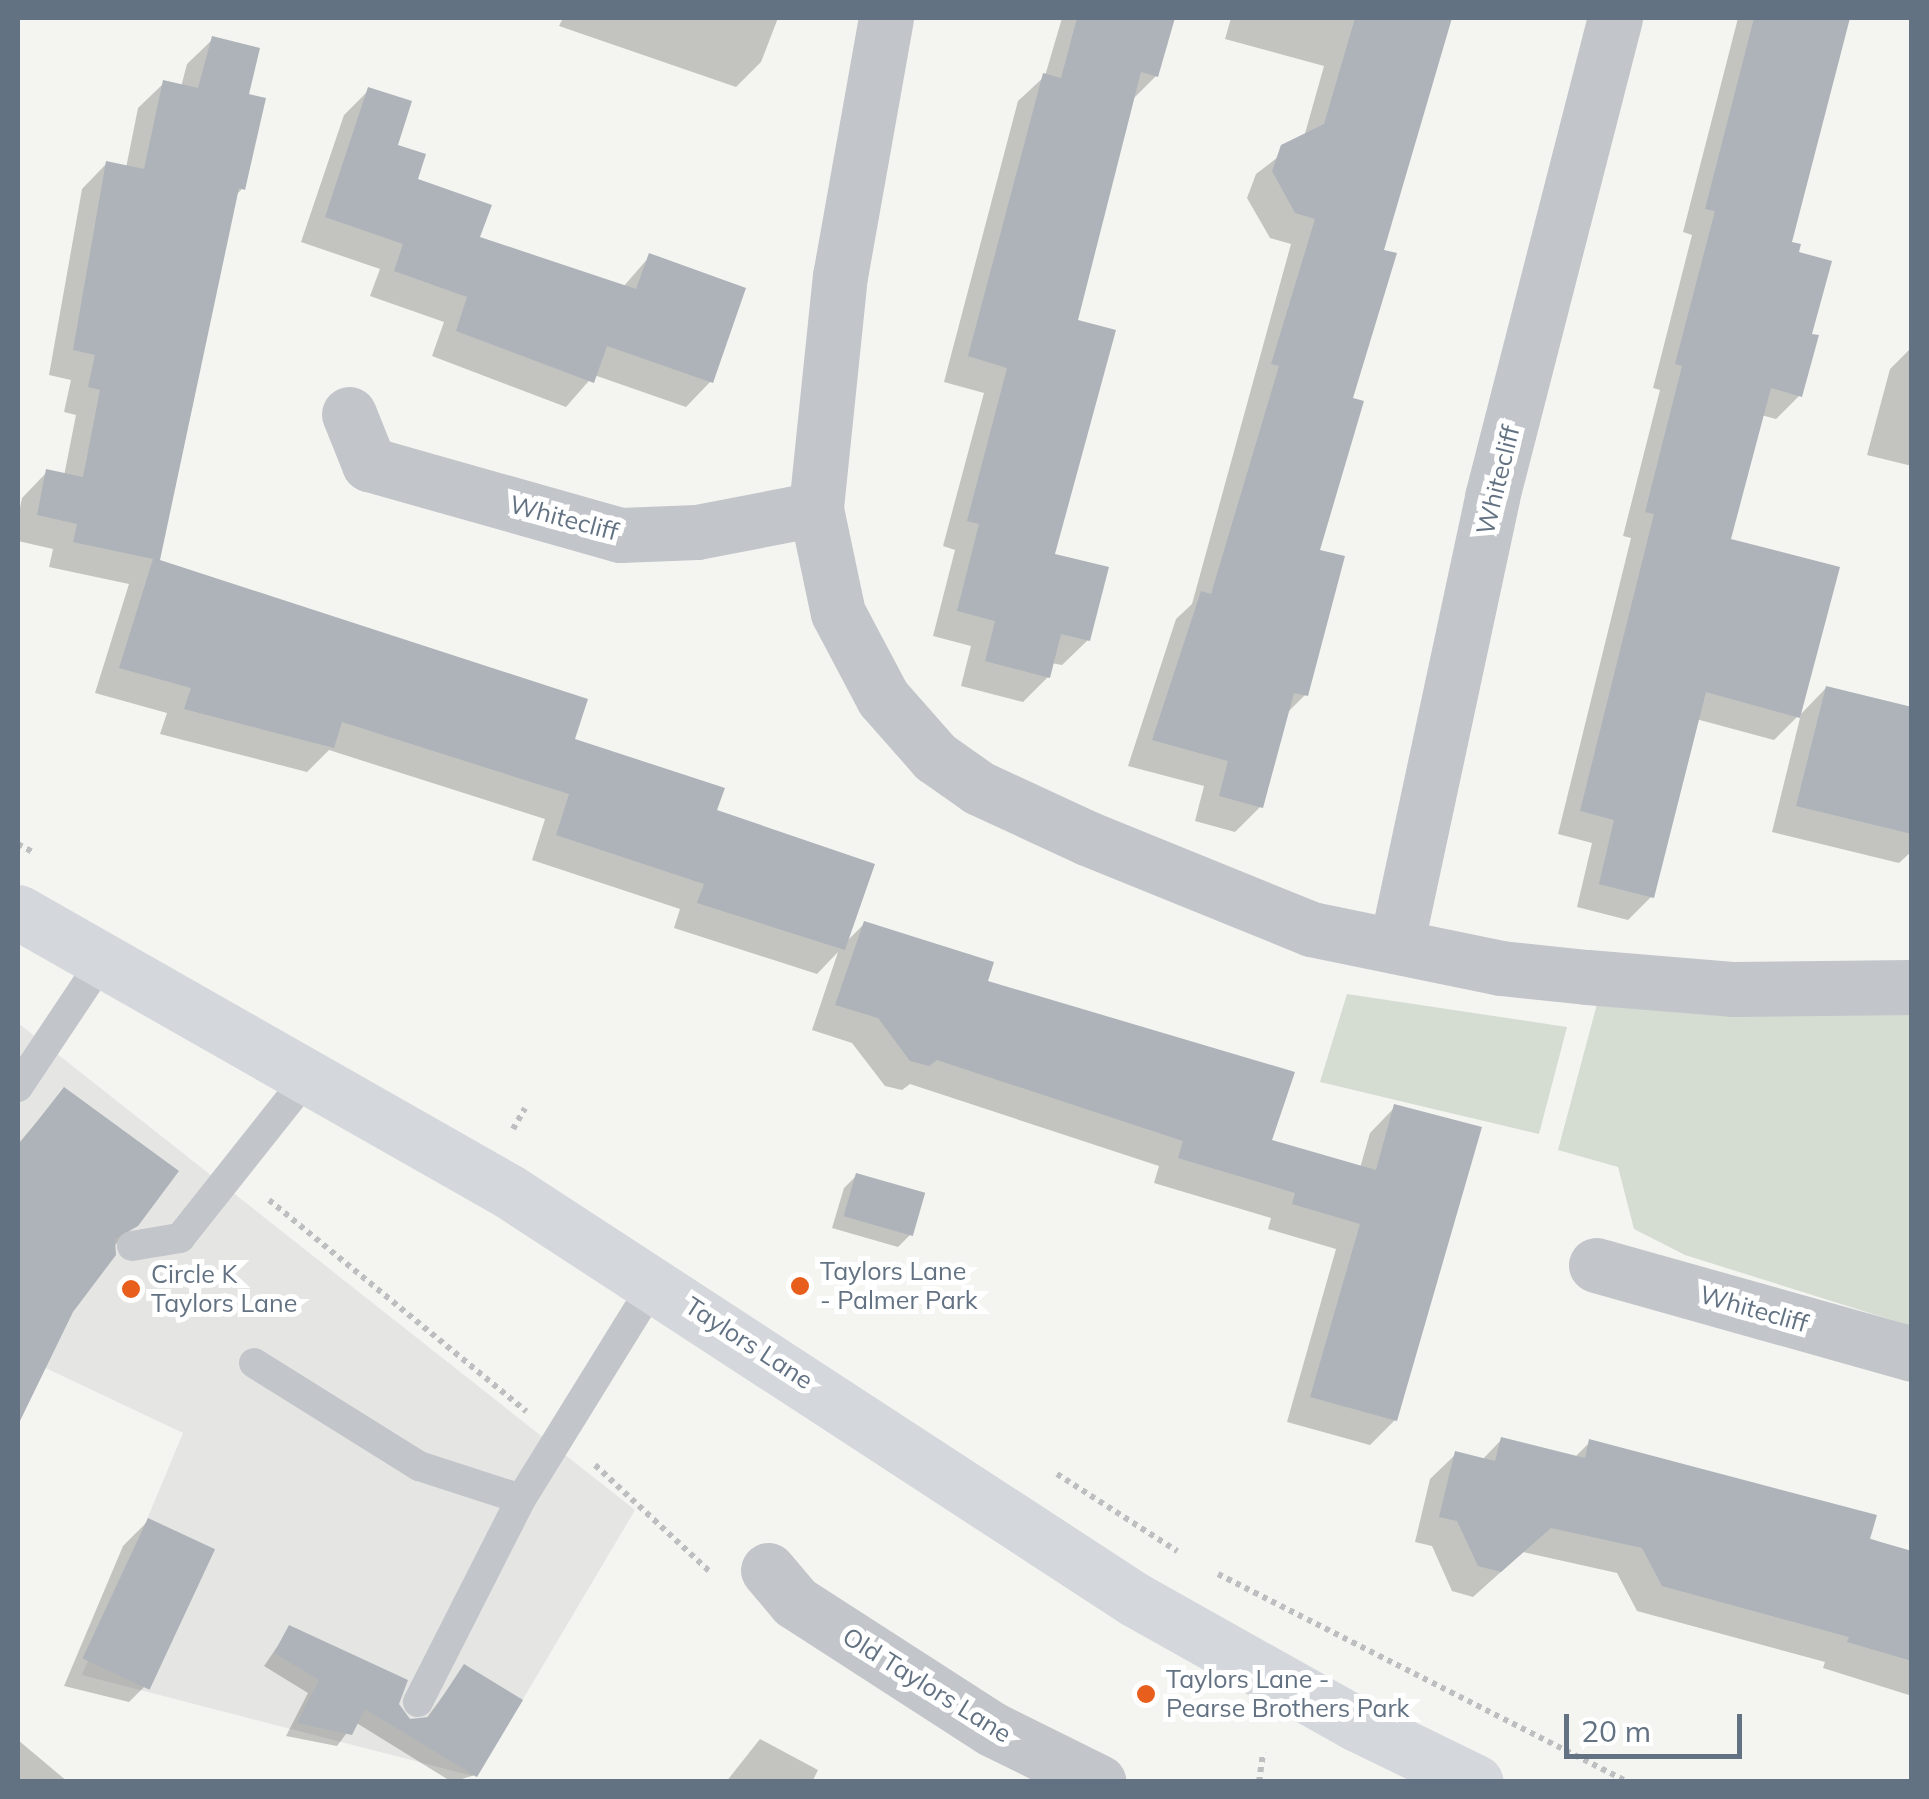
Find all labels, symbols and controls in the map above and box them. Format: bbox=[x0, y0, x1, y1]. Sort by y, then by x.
street label: Whitecliff bbox=[1470, 422, 1526, 538]
street label: Whitecliff bbox=[506, 489, 622, 547]
place label: Taylors Lane - Palmer Park bbox=[820, 1257, 978, 1316]
place label: Circle K Taylors Lane bbox=[151, 1260, 297, 1319]
marker: Taylors Lane - Palmer Park bbox=[789, 1275, 811, 1297]
marker: Circle K Taylors Lane bbox=[120, 1278, 142, 1300]
street label: Whitecliff bbox=[1696, 1279, 1812, 1339]
street label: Taylors Lane bbox=[679, 1291, 819, 1395]
street label: Old Taylors Lane bbox=[837, 1621, 1017, 1749]
place label: Taylors Lane - Pearse Brothers Park bbox=[1166, 1665, 1409, 1724]
marker: Taylors Lane - Pearse Brothers Park bbox=[1135, 1683, 1157, 1705]
scale bar bbox=[1569, 1694, 1746, 1756]
text: 20 m bbox=[1581, 1712, 1651, 1750]

